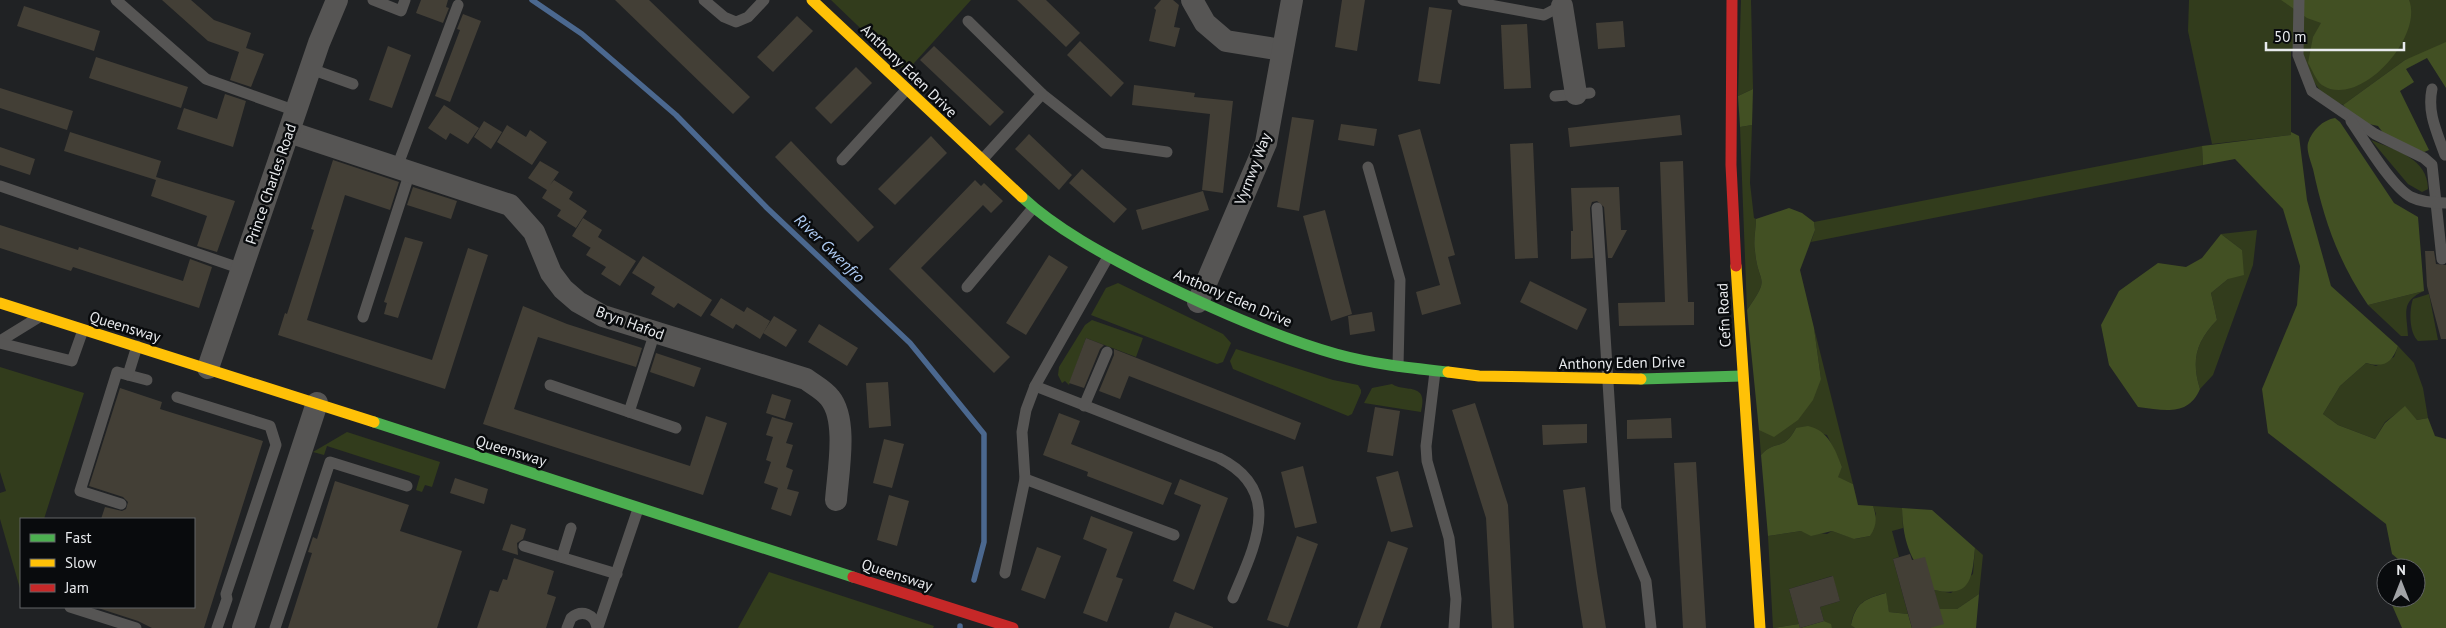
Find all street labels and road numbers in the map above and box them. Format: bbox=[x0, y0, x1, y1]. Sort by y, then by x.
street label: Anthony Eden Drive bbox=[857, 20, 961, 121]
street label: Prince Charles Road bbox=[241, 121, 300, 247]
street label: Vyrnwy Way bbox=[1230, 130, 1275, 209]
street label: Anthony Eden Drive bbox=[1171, 264, 1295, 331]
street label: Cefn Road bbox=[1712, 282, 1735, 348]
street label: Bryn Hafod bbox=[593, 301, 667, 344]
street label: Queensway bbox=[87, 307, 163, 346]
street label: Anthony Eden Drive bbox=[1559, 352, 1685, 373]
street label: Queensway bbox=[473, 431, 549, 470]
street label: Queensway bbox=[859, 554, 935, 595]

